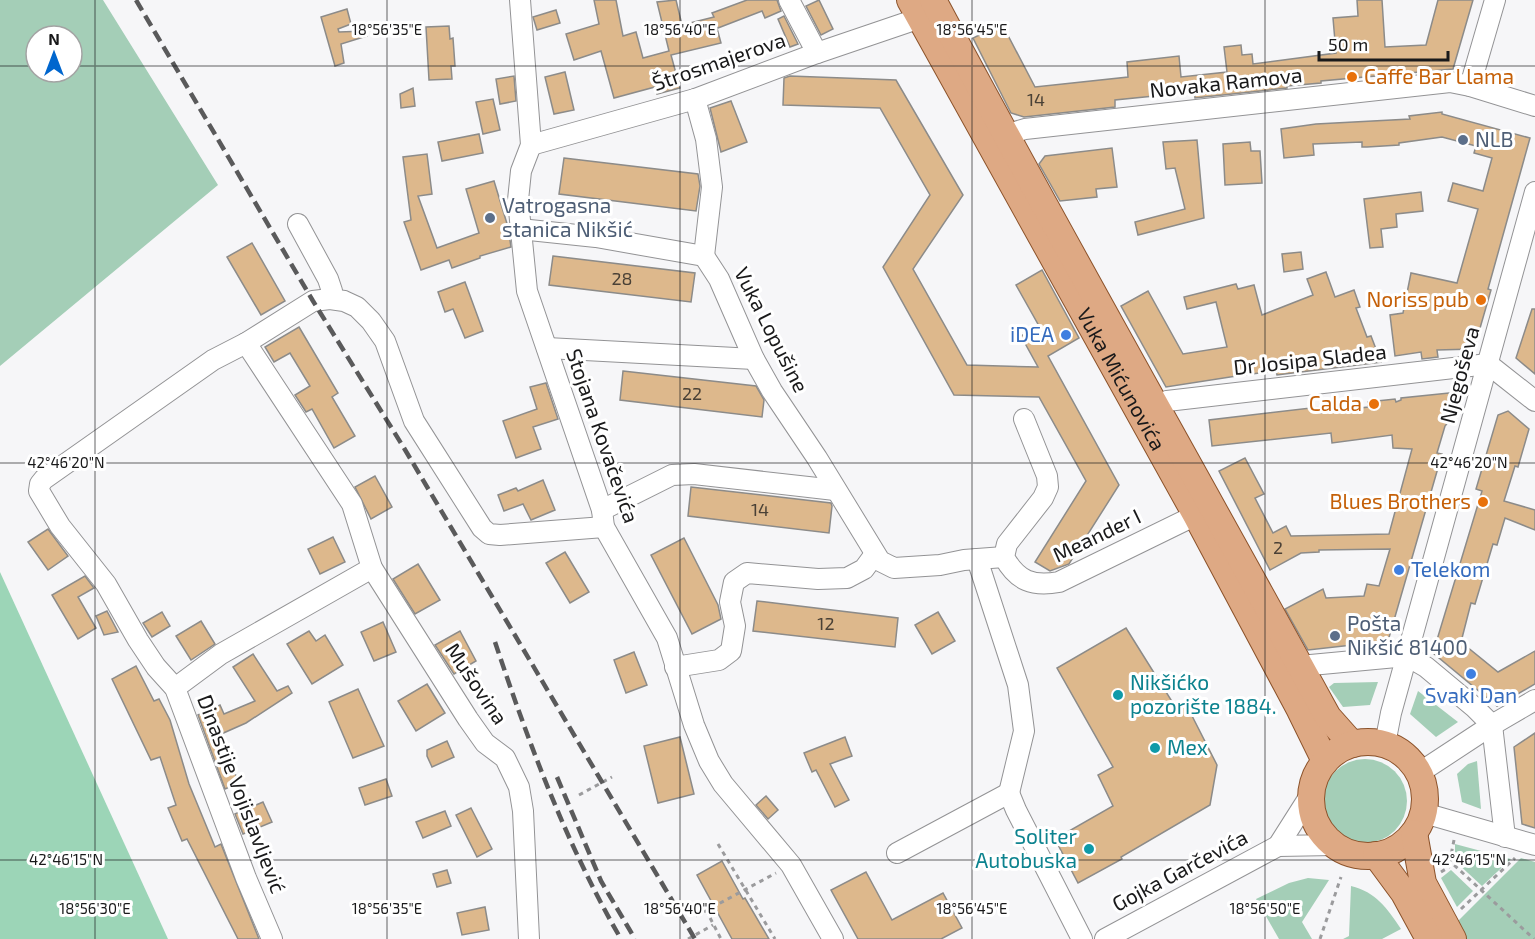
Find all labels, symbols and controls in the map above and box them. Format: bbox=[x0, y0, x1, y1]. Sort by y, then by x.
text: 18°56'35"E bbox=[352, 20, 422, 38]
text: 18°56'40"E bbox=[644, 20, 716, 38]
text: 18°56'45"E bbox=[937, 20, 1007, 38]
north arrow bbox=[24, 24, 84, 84]
scale bar bbox=[1319, 24, 1448, 62]
street label: Štrosmajerova bbox=[649, 26, 789, 96]
text: N bbox=[48, 29, 60, 48]
text: 50 m bbox=[1328, 33, 1368, 55]
street label: Novaka Ramova bbox=[1148, 61, 1303, 102]
place label: Caffe Bar Llama bbox=[1364, 63, 1514, 88]
marker: Caffe Bar Llama bbox=[1345, 70, 1359, 84]
house number: 14 bbox=[1027, 88, 1045, 110]
place label: NLB bbox=[1475, 126, 1514, 151]
marker: NLB bbox=[1456, 133, 1470, 147]
place label: Vatrogasna stanica Nikšić bbox=[502, 192, 633, 241]
marker: Vatrogasna stanica Nikšić bbox=[483, 211, 497, 225]
street label: Vuka Lopušine bbox=[730, 262, 815, 396]
house number: 28 bbox=[611, 267, 633, 289]
place label: Noriss pub bbox=[1366, 286, 1469, 311]
marker: Noriss pub bbox=[1474, 293, 1488, 307]
street label: Vuka Mićunovića bbox=[1072, 303, 1172, 454]
place label: iDEA bbox=[1010, 321, 1054, 346]
street label: Njegoševa bbox=[1434, 323, 1484, 426]
marker: iDEA bbox=[1059, 328, 1073, 342]
street label: Dr Josipa Sladea bbox=[1232, 338, 1388, 379]
street label: Stojana Kovačevića bbox=[561, 345, 645, 526]
house number: 22 bbox=[682, 382, 702, 404]
place label: Calda bbox=[1309, 390, 1362, 415]
marker: Calda bbox=[1367, 397, 1381, 411]
text: 42°46'20"N bbox=[27, 453, 105, 471]
text: 42°46'20"N bbox=[1430, 453, 1508, 471]
place label: Blues Brothers bbox=[1330, 488, 1471, 513]
marker: Blues Brothers bbox=[1476, 495, 1490, 509]
house number: 14 bbox=[751, 498, 769, 520]
street label: Meander I bbox=[1048, 503, 1144, 567]
house number: 2 bbox=[1273, 536, 1283, 558]
place label: Telekom bbox=[1411, 556, 1490, 581]
marker: Telekom bbox=[1392, 563, 1406, 577]
place label: Pošta Nikšić 81400 bbox=[1347, 610, 1468, 659]
house number: 12 bbox=[817, 612, 835, 634]
marker: Pošta Nikšić 81400 bbox=[1328, 629, 1342, 643]
street label: Mušovina bbox=[441, 638, 514, 729]
marker: Svaki Dan bbox=[1464, 667, 1478, 681]
place label: Nikšićko pozorište 1884. bbox=[1130, 669, 1277, 718]
place label: Svaki Dan bbox=[1425, 682, 1517, 707]
marker: Nikšićko pozorište 1884. bbox=[1111, 688, 1125, 702]
street label: Dinastije Vojislavljević bbox=[192, 691, 292, 897]
place label: Mex bbox=[1167, 734, 1208, 759]
marker: Mex bbox=[1148, 741, 1162, 755]
place label: Soliter Autobuska bbox=[975, 823, 1078, 872]
street label: Gojka Garčevića bbox=[1107, 824, 1252, 917]
marker: Soliter Autobuska bbox=[1082, 842, 1096, 856]
text: 42°46'15"N bbox=[29, 850, 103, 868]
text: 42°46'15"N bbox=[1432, 850, 1506, 868]
text: 18°56'30"E bbox=[59, 899, 131, 917]
text: 18°56'35"E bbox=[352, 899, 422, 917]
text: 18°56'40"E bbox=[644, 899, 716, 917]
text: 18°56'45"E bbox=[937, 899, 1007, 917]
text: 18°56'50"E bbox=[1229, 899, 1301, 917]

